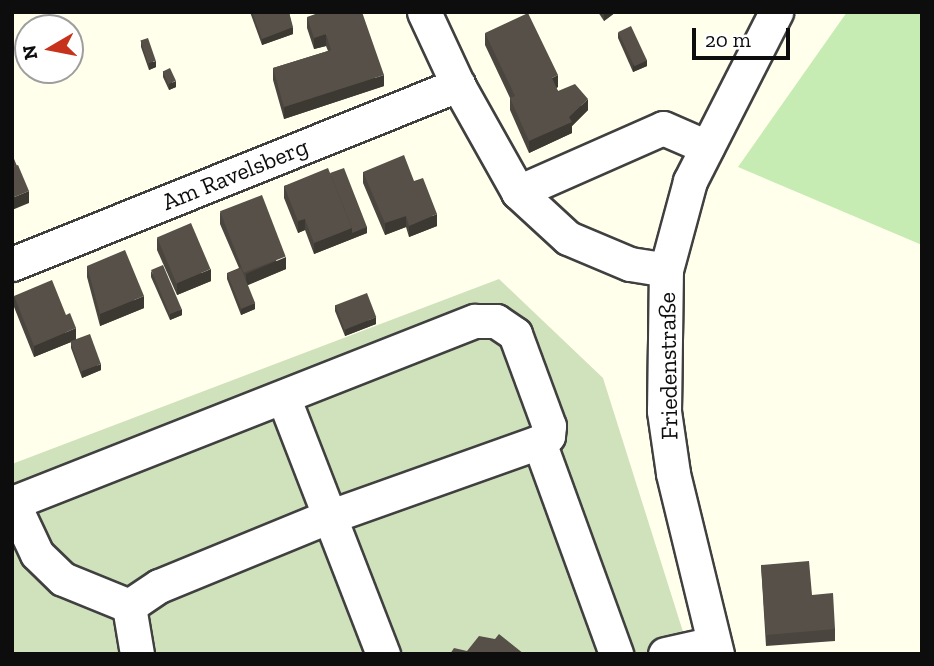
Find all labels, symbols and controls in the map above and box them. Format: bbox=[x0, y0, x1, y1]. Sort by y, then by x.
north arrow bbox=[14, 14, 84, 84]
scale bar bbox=[696, 14, 794, 58]
text: 20 m bbox=[705, 27, 751, 52]
text: N bbox=[17, 43, 42, 62]
street label: Am Ravelsberg bbox=[158, 132, 312, 216]
street label: Friedenstraße bbox=[652, 292, 684, 440]

